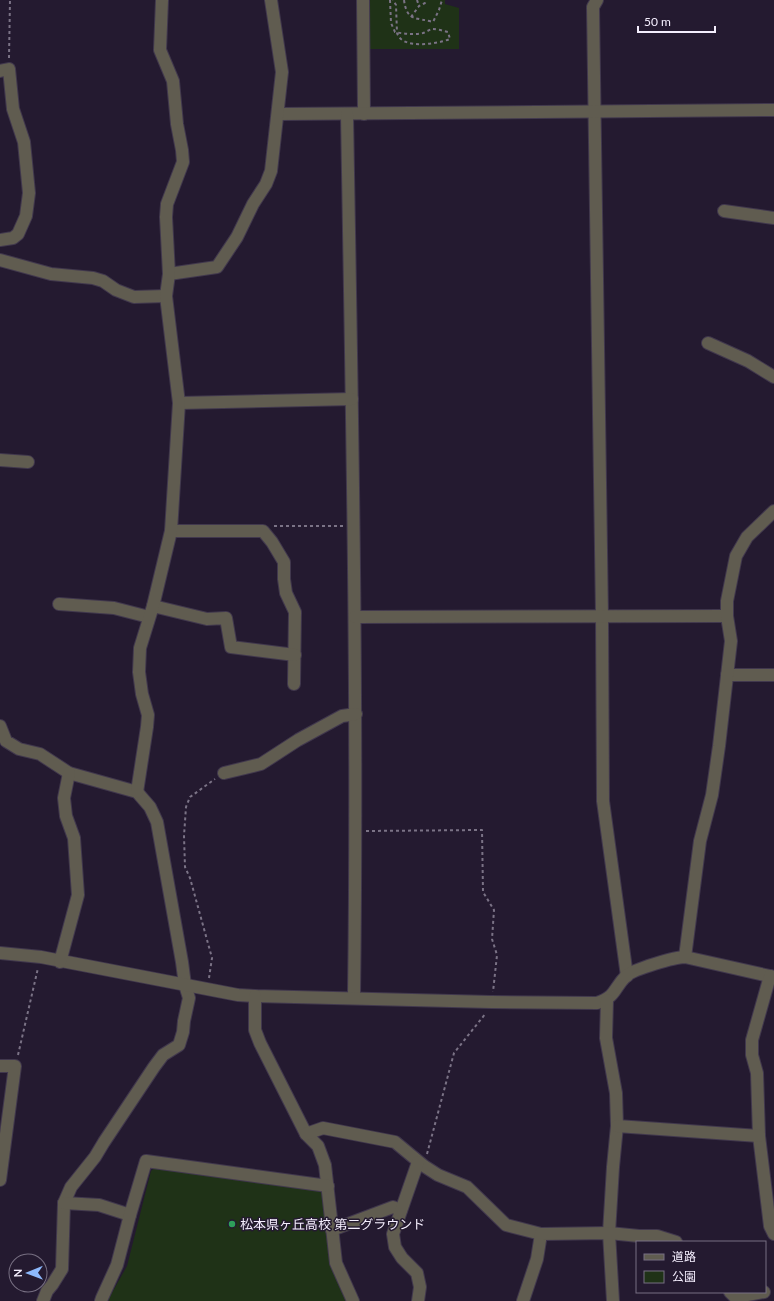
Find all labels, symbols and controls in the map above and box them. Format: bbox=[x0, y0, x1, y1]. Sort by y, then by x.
scale bar bbox=[638, 8, 715, 34]
text: 50 m bbox=[644, 14, 671, 29]
place label: 松本県ヶ丘高校 第二グラウンド bbox=[240, 1216, 425, 1232]
marker: 松本県ヶ丘高校 第二グラウンド bbox=[227, 1219, 237, 1229]
legend bbox=[636, 1241, 766, 1293]
text: 道路 bbox=[672, 1249, 696, 1264]
north arrow bbox=[8, 1253, 48, 1293]
text: N bbox=[11, 1269, 24, 1278]
text: 公園 bbox=[672, 1269, 696, 1284]

